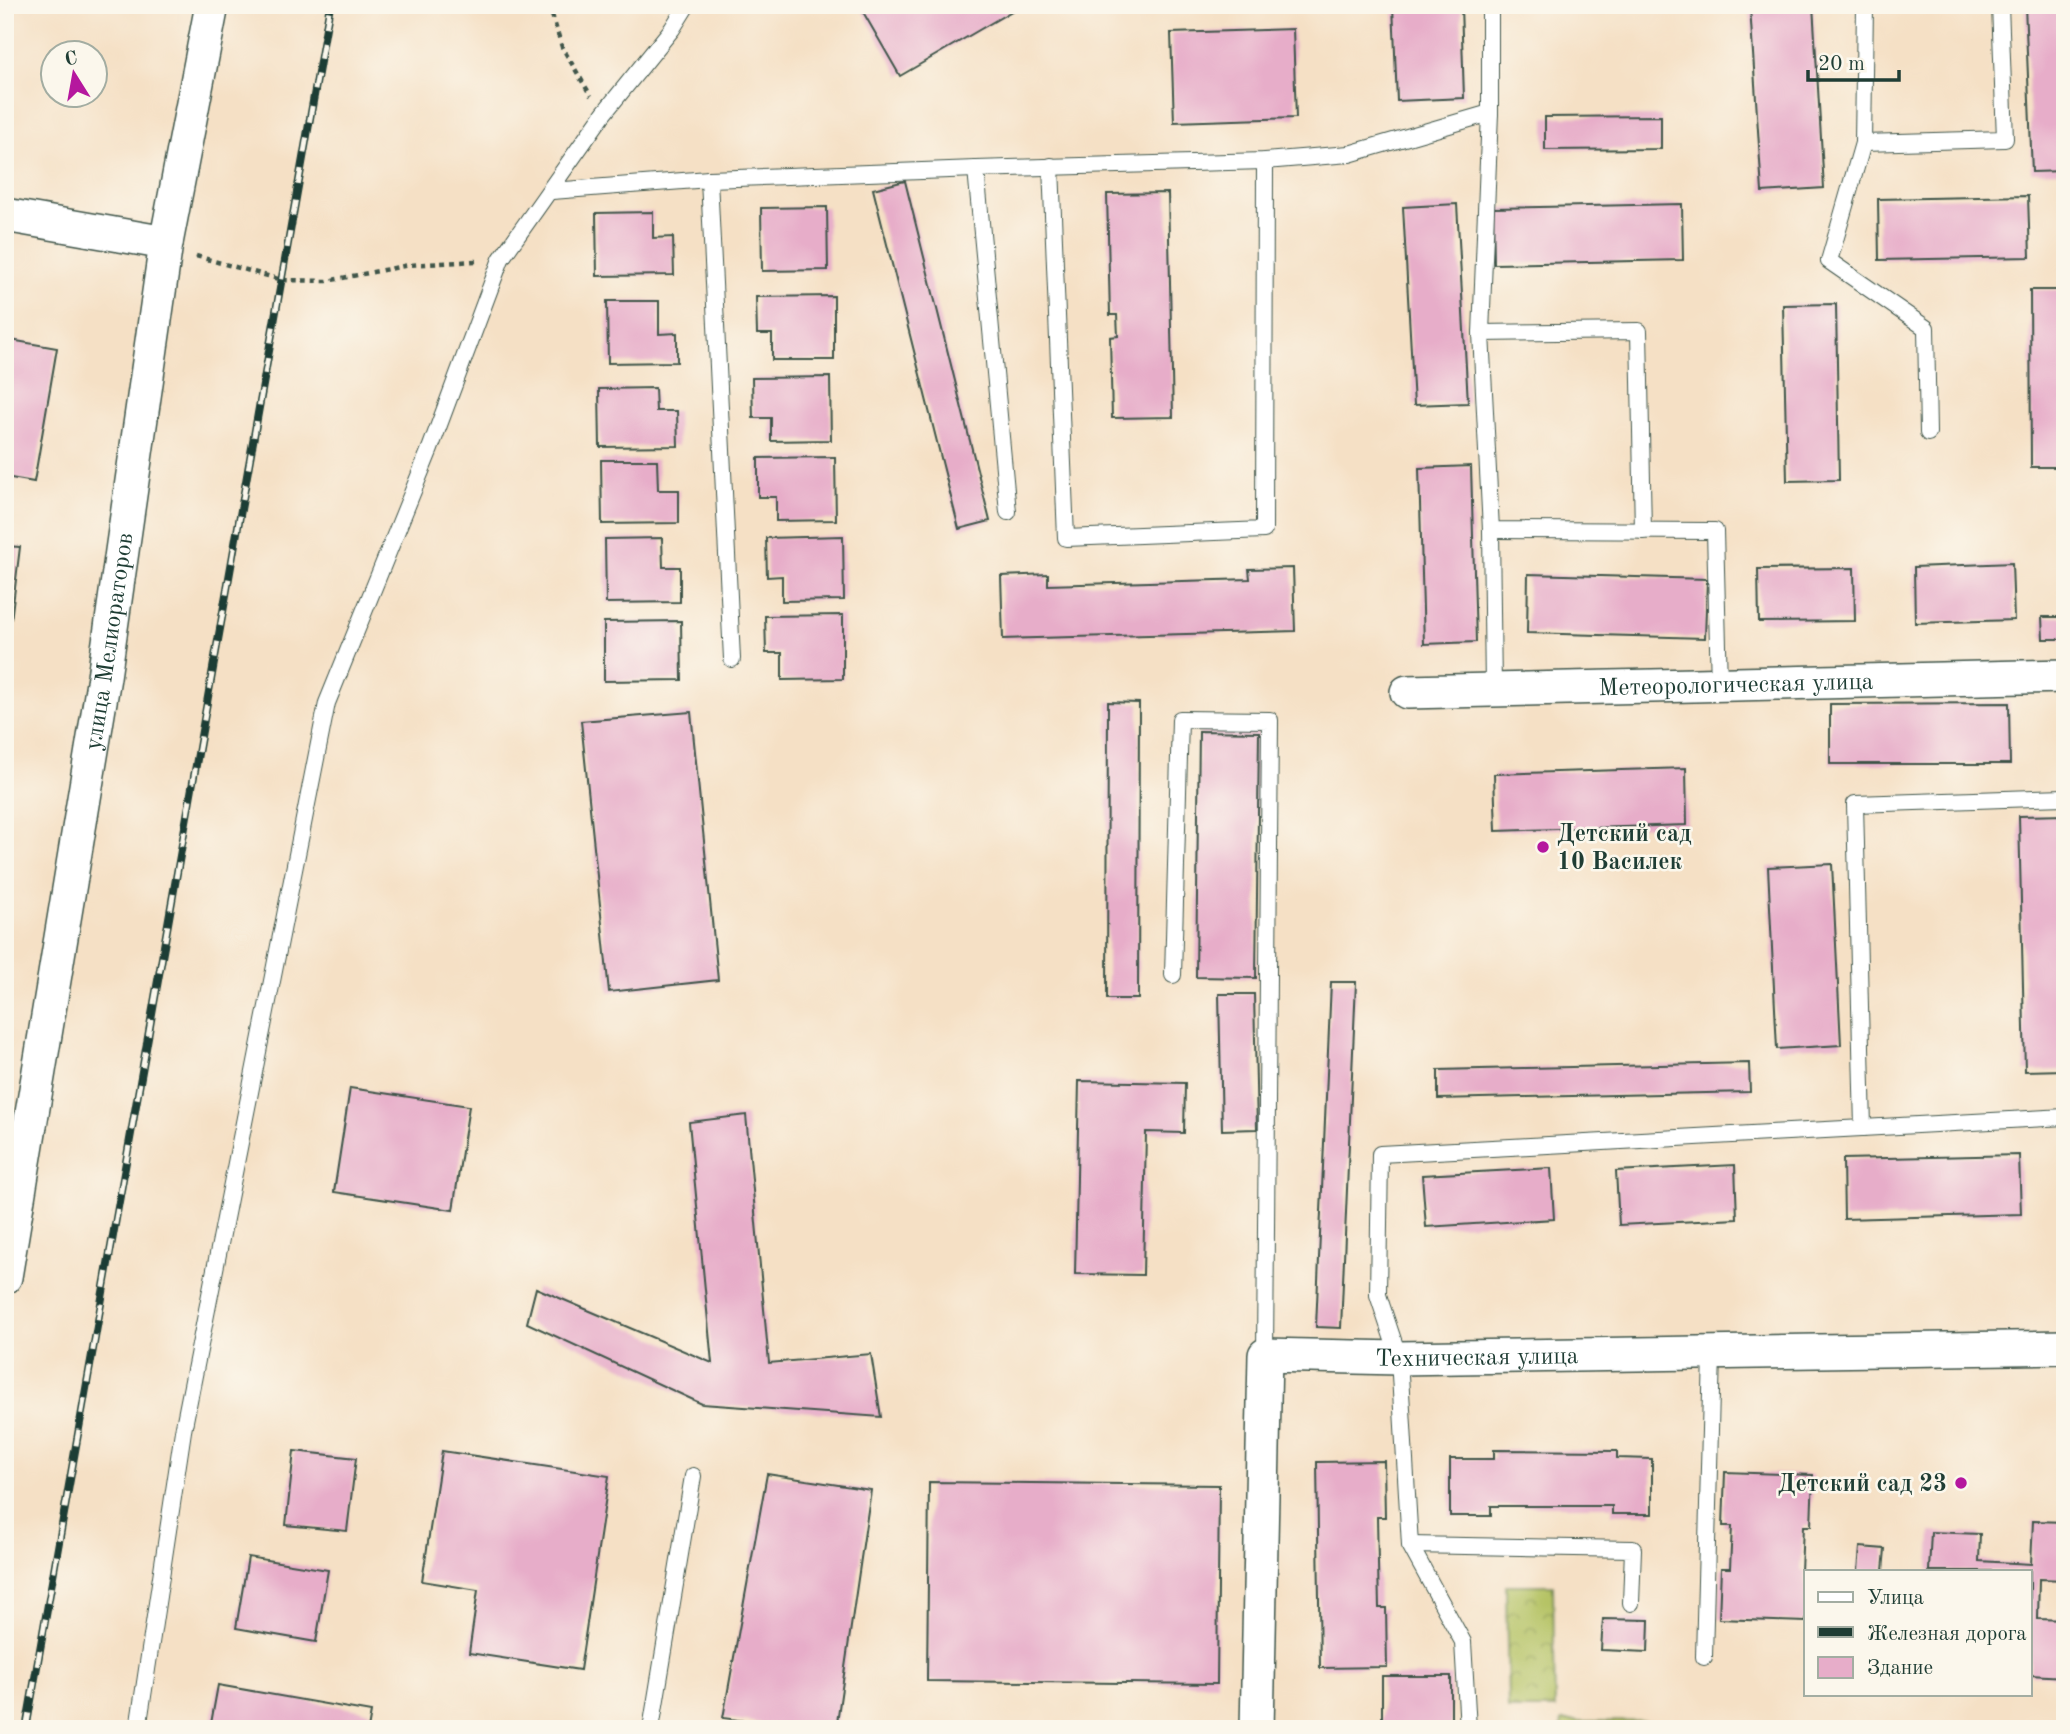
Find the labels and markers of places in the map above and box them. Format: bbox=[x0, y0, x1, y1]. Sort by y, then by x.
place label: Детский сад 10 Василек bbox=[1557, 823, 1692, 875]
marker: Детский сад 10 Василек bbox=[1535, 839, 1551, 855]
place label: Детский сад 23 bbox=[1778, 1473, 1947, 1497]
marker: Детский сад 23 bbox=[1953, 1475, 1969, 1491]

